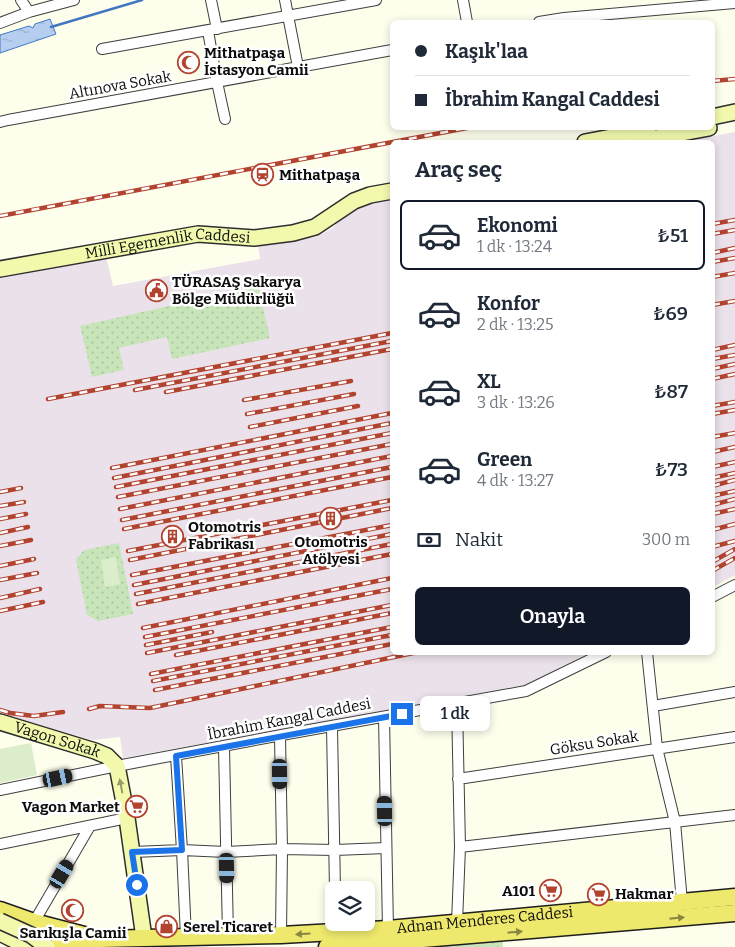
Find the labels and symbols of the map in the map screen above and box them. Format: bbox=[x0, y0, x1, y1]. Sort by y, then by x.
place label: Mithatpaşa İstasyon Camii bbox=[204, 44, 309, 79]
mosque icon: Mithatpaşa İstasyon Camii bbox=[176, 50, 200, 74]
street label: Altınova Sokak bbox=[67, 67, 173, 103]
station icon: Mithatpaşa bbox=[251, 163, 275, 187]
place label: Mithatpaşa bbox=[279, 166, 361, 184]
street label: Milli Egemenlik Caddesi bbox=[84, 225, 252, 263]
place label: TÜRASAŞ Sakarya Bölge Müdürlüğü bbox=[172, 273, 302, 308]
public building icon: TÜRASAŞ Sakarya Bölge Müdürlüğü bbox=[144, 279, 168, 303]
building icon: Otomotris Atölyesi bbox=[319, 507, 343, 531]
place label: Otomotris Fabrikası bbox=[188, 518, 261, 553]
building icon: Otomotris Fabrikası bbox=[160, 524, 184, 548]
place label: Otomotris Atölyesi bbox=[294, 533, 368, 568]
street label: İbrahim Kangal Caddesi bbox=[206, 694, 373, 744]
callout: 1 dk bbox=[420, 696, 490, 732]
route end bbox=[391, 703, 413, 725]
street label: Vagon Sokak bbox=[12, 718, 104, 761]
street label: Göksu Sokak bbox=[548, 727, 640, 759]
car bbox=[272, 759, 287, 789]
car bbox=[41, 768, 74, 788]
one-way arrow bbox=[117, 779, 125, 794]
supermarket icon: Vagon Market bbox=[124, 795, 148, 819]
car bbox=[377, 796, 392, 826]
place label: Vagon Market bbox=[22, 798, 120, 816]
car bbox=[219, 853, 234, 883]
car bbox=[47, 857, 76, 891]
route start bbox=[126, 874, 148, 896]
supermarket icon: A101 bbox=[539, 879, 563, 903]
place label: A101 bbox=[502, 882, 536, 900]
supermarket icon: Hakmar bbox=[587, 882, 611, 906]
place label: Hakmar bbox=[615, 885, 674, 903]
mosque icon: Sarıkışla Camii bbox=[61, 898, 85, 922]
street label: Adnan Menderes Caddesi bbox=[396, 903, 574, 937]
one-way arrow bbox=[669, 914, 685, 922]
shop icon: Serel Ticaret bbox=[155, 915, 179, 939]
place label: Serel Ticaret bbox=[183, 918, 273, 936]
place label: Sarıkışla Camii bbox=[19, 924, 127, 942]
one-way arrow bbox=[507, 927, 523, 935]
one-way arrow bbox=[295, 930, 311, 938]

